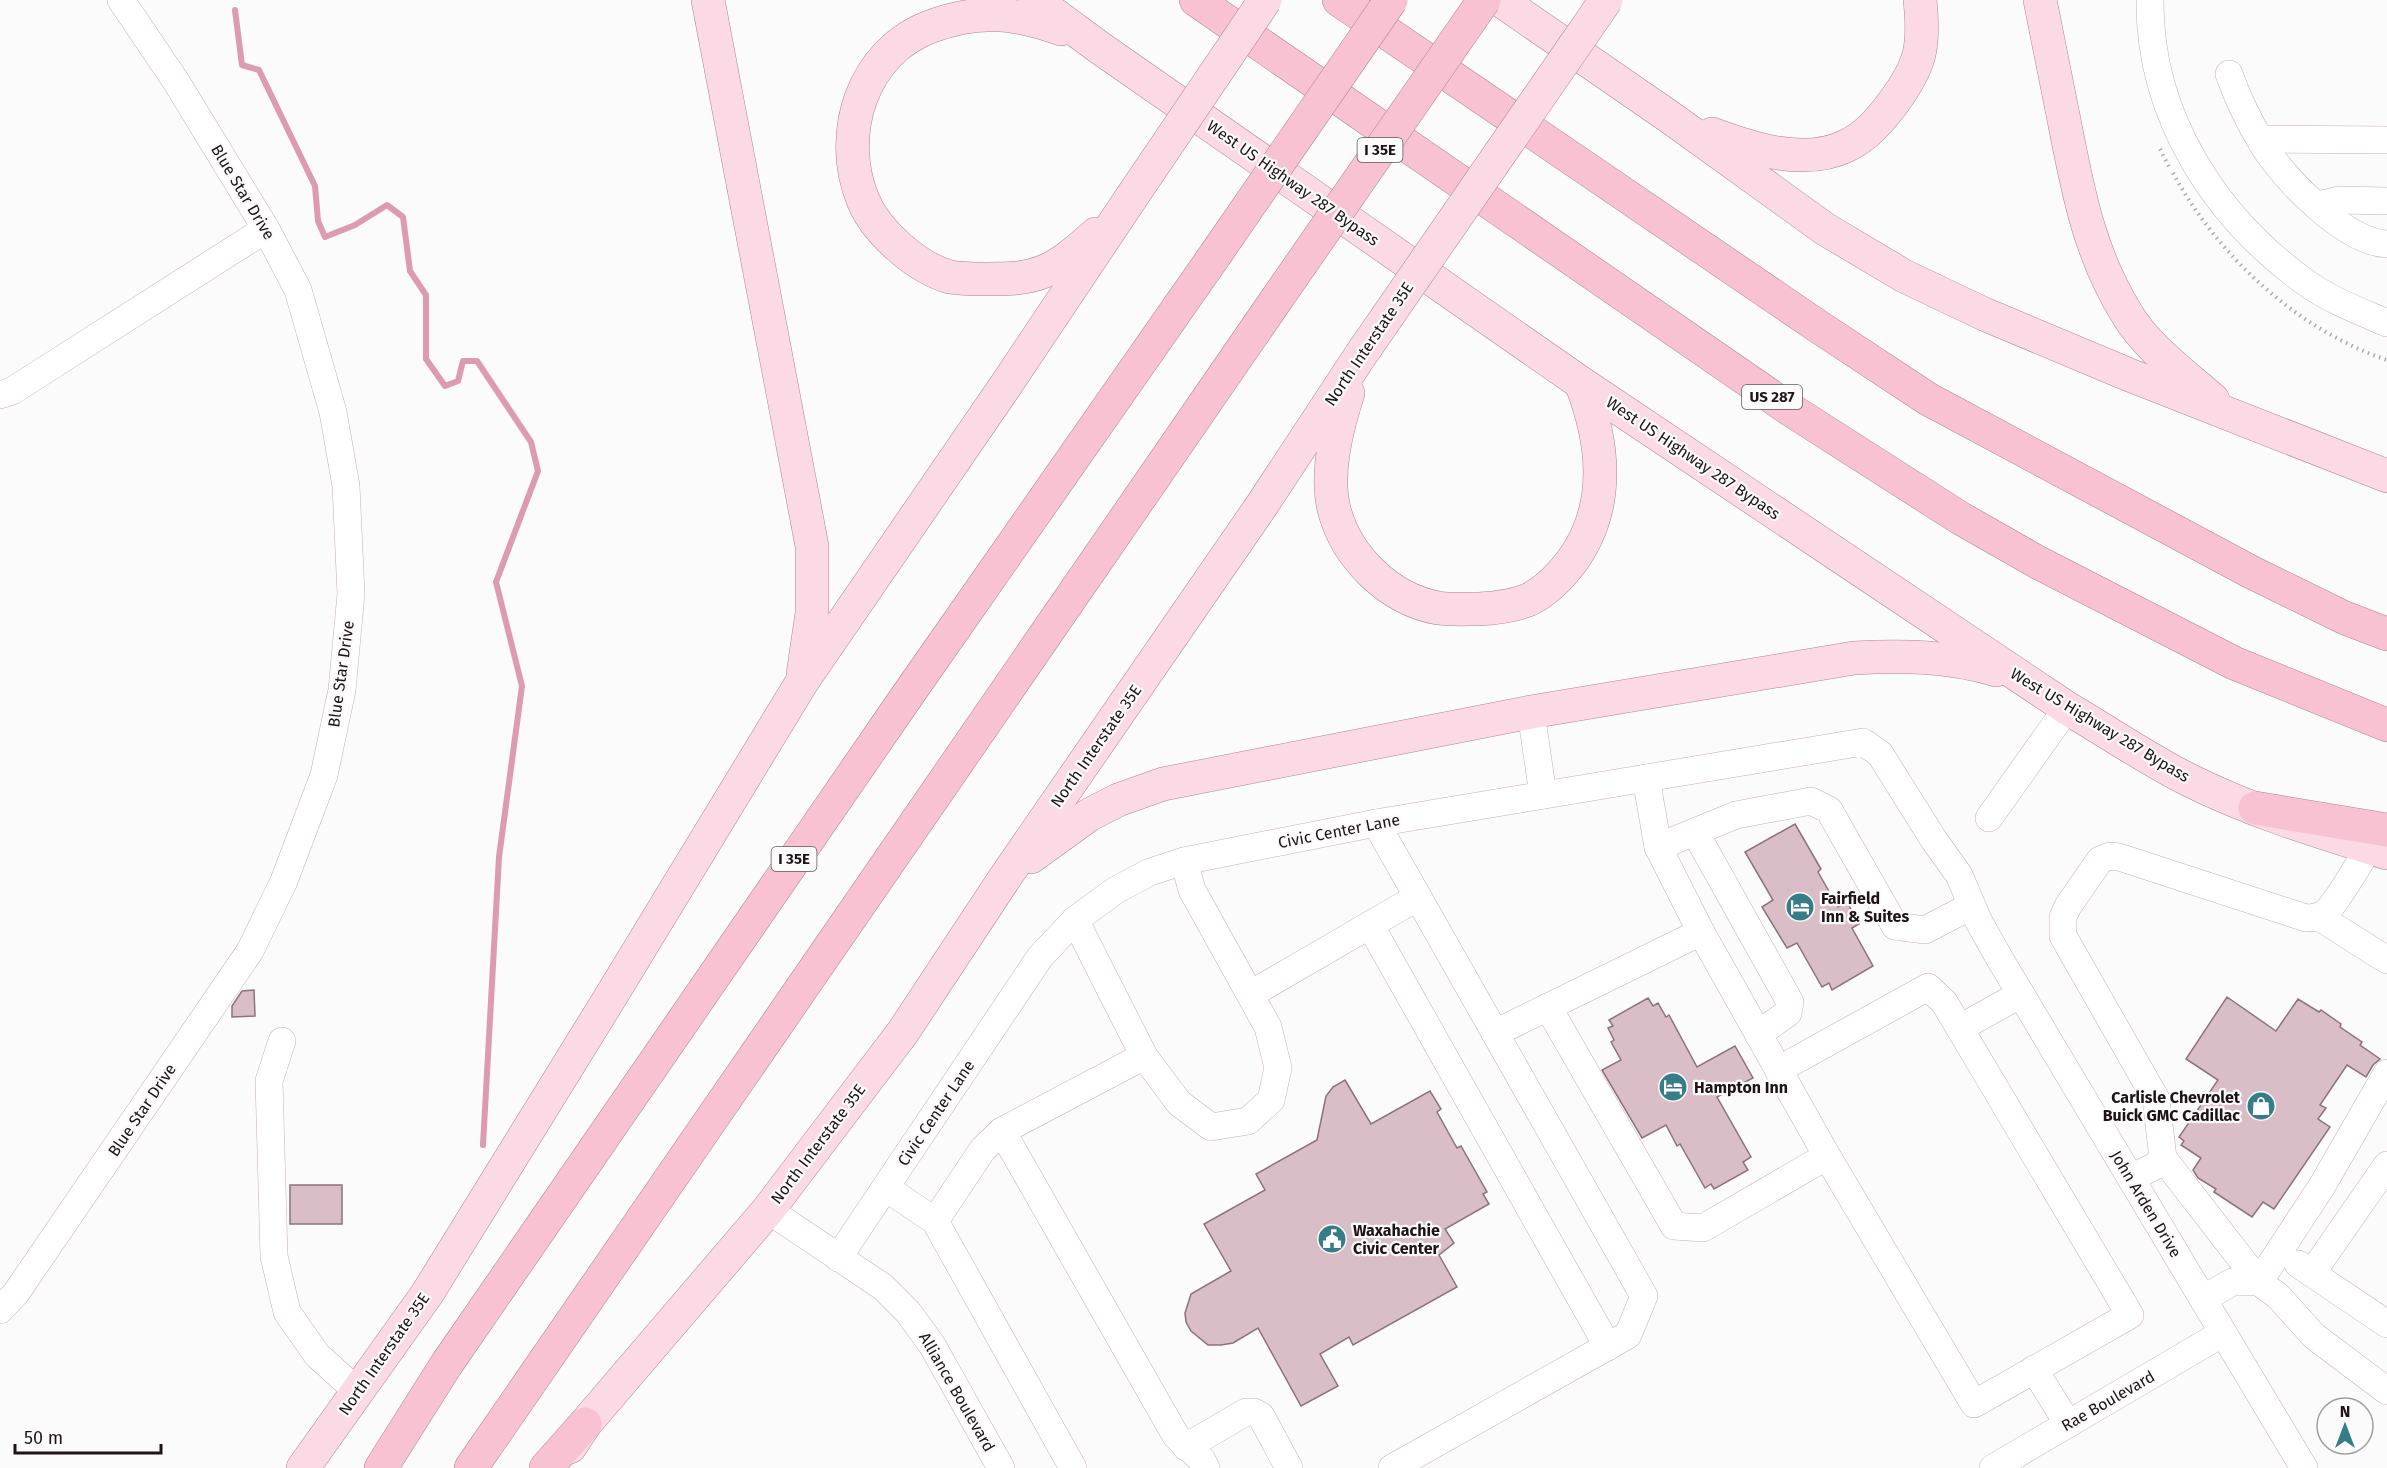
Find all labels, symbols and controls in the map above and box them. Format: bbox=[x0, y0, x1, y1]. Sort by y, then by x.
street label: West US Highway 287 Bypass bbox=[1203, 116, 1383, 250]
road number: I 35E bbox=[1358, 138, 1402, 162]
street label: Blue Star Drive bbox=[207, 141, 279, 243]
street label: North Interstate 35E bbox=[1321, 279, 1417, 409]
road number: US 287 bbox=[1742, 385, 1802, 409]
street label: West US Highway 287 Bypass bbox=[1602, 393, 1784, 523]
street label: Blue Star Drive bbox=[324, 619, 358, 729]
street label: West US Highway 287 Bypass bbox=[2007, 664, 2193, 786]
street label: North Interstate 35E bbox=[1047, 681, 1145, 811]
street label: Civic Center Lane bbox=[1276, 810, 1402, 852]
road number: I 35E bbox=[772, 847, 816, 871]
place label: Fairfield Inn & Suites bbox=[1821, 889, 1909, 926]
hotel icon: Fairfield Inn & Suites bbox=[1784, 891, 1816, 923]
street label: Civic Center Lane bbox=[894, 1056, 978, 1170]
street label: Blue Star Drive bbox=[104, 1060, 180, 1160]
hotel icon: Hampton Inn bbox=[1657, 1071, 1689, 1103]
place label: Hampton Inn bbox=[1694, 1078, 1788, 1097]
street label: North Interstate 35E bbox=[767, 1080, 869, 1208]
place label: Carlisle Chevrolet Buick GMC Cadillac bbox=[2103, 1088, 2241, 1125]
shop icon: Carlisle Chevrolet Buick GMC Cadillac bbox=[2245, 1090, 2277, 1122]
street label: John Arden Drive bbox=[2107, 1147, 2185, 1261]
place label: Waxahachie Civic Center bbox=[1353, 1221, 1440, 1258]
public building icon: Waxahachie Civic Center bbox=[1316, 1223, 1348, 1255]
street label: North Interstate 35E bbox=[335, 1289, 433, 1419]
street label: Alliance Boulevard bbox=[915, 1329, 999, 1455]
street label: Rae Boulevard bbox=[2058, 1367, 2158, 1435]
north arrow bbox=[2315, 1396, 2375, 1456]
text: N bbox=[2340, 1402, 2350, 1421]
scale bar bbox=[15, 1417, 160, 1455]
text: 50 m bbox=[24, 1427, 63, 1449]

